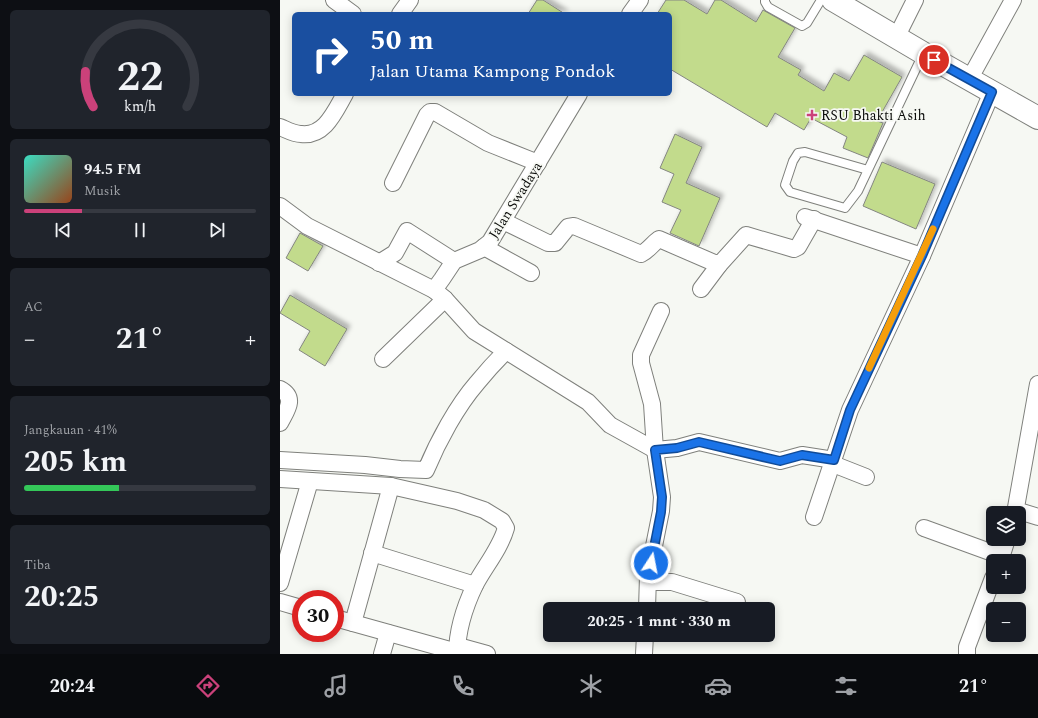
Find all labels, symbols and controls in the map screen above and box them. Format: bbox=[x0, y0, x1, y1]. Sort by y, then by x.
text: 50 m bbox=[370, 19, 434, 62]
icon: right bbox=[304, 28, 356, 80]
pin bbox=[917, 43, 951, 77]
text: 22 bbox=[117, 46, 163, 109]
icon: arrive bbox=[923, 49, 945, 71]
text: Jalan Utama Kampong Pondok bbox=[370, 58, 615, 85]
text: km/h bbox=[124, 96, 156, 118]
place label: RSU Bhakti Asih bbox=[821, 105, 926, 126]
marker: RSU Bhakti Asih bbox=[806, 109, 818, 121]
street label: Jalan Swadaya bbox=[483, 157, 548, 243]
text: 94.5 FM bbox=[84, 158, 141, 181]
text: Musik bbox=[84, 181, 121, 201]
icon: previous bbox=[52, 219, 74, 241]
icon: pause bbox=[129, 219, 151, 241]
icon: next bbox=[206, 219, 228, 241]
text: AC bbox=[24, 297, 43, 317]
text: 21° bbox=[116, 316, 164, 362]
text: − bbox=[24, 323, 35, 356]
text: + bbox=[245, 323, 256, 356]
text: Jangkauan · 41% bbox=[24, 420, 117, 440]
text: 205 km bbox=[24, 439, 127, 485]
map controls bbox=[986, 506, 1026, 642]
button: layers bbox=[986, 506, 1026, 546]
position arrow bbox=[630, 542, 672, 584]
button: + bbox=[986, 554, 1026, 594]
text: Tiba bbox=[24, 555, 51, 575]
text: 20:25 bbox=[24, 574, 99, 620]
speed limit sign: 30 bbox=[292, 590, 344, 642]
button: − bbox=[986, 602, 1026, 642]
text: 20:25 · 1 mnt · 330 m bbox=[587, 610, 731, 633]
icon: directions bbox=[194, 672, 222, 700]
icon: music bbox=[322, 672, 350, 700]
icon: phone bbox=[449, 672, 477, 700]
icon: climate bbox=[577, 672, 605, 700]
icon: car bbox=[704, 672, 732, 700]
icon: filters bbox=[832, 672, 860, 700]
text: 20:24 bbox=[50, 673, 95, 700]
text: 21° bbox=[959, 673, 988, 700]

